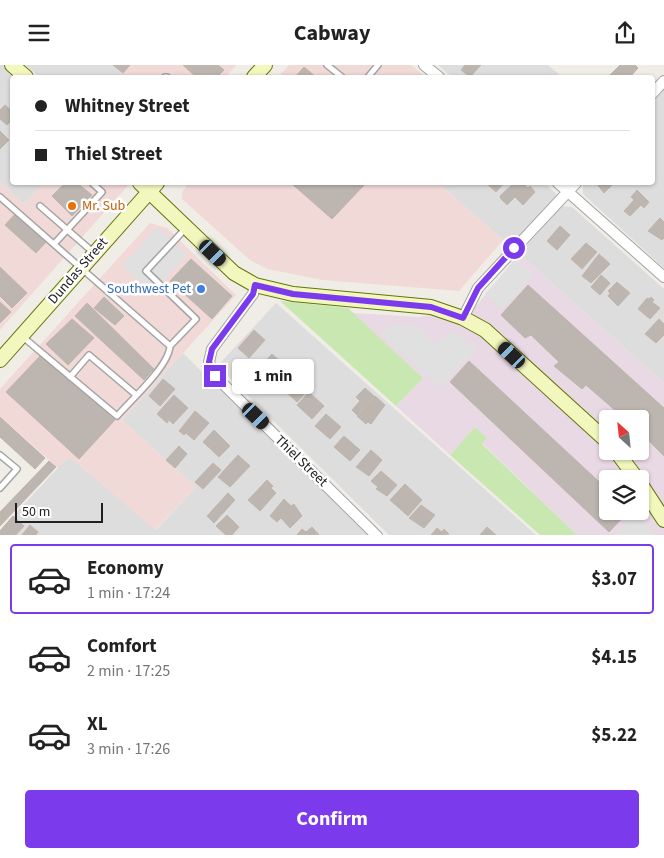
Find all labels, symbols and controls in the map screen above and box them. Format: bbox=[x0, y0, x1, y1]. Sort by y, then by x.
text: Cabway bbox=[294, 17, 370, 49]
icon: menu bbox=[25, 19, 53, 47]
icon: share bbox=[611, 19, 639, 47]
text: Whitney Street bbox=[65, 93, 190, 120]
text: Thiel Street bbox=[65, 141, 162, 168]
place label: Mr. Sub bbox=[82, 196, 126, 216]
marker: Mr. Sub bbox=[66, 200, 78, 212]
street label: Dundas Street bbox=[43, 233, 113, 309]
car bbox=[196, 237, 229, 269]
route start bbox=[503, 237, 525, 259]
place label: Southwest Pet bbox=[107, 279, 191, 299]
marker: Southwest Pet bbox=[195, 283, 207, 295]
car bbox=[495, 339, 528, 371]
callout: 1 min bbox=[232, 359, 315, 393]
route end bbox=[204, 365, 226, 387]
text: 1 min bbox=[254, 365, 292, 387]
car bbox=[239, 400, 272, 432]
north arrow bbox=[599, 410, 649, 460]
map controls bbox=[599, 410, 649, 520]
street label: Thiel Street bbox=[270, 431, 332, 492]
button: layers bbox=[599, 470, 649, 520]
scale bar bbox=[15, 501, 102, 524]
text: 50 m bbox=[22, 502, 50, 522]
text: Economy bbox=[87, 555, 164, 582]
icon: car bbox=[27, 557, 72, 602]
text: $3.07 bbox=[591, 566, 637, 593]
text: 1 min · 17:24 bbox=[87, 582, 170, 604]
text: Comfort bbox=[87, 633, 157, 660]
icon: car bbox=[27, 635, 72, 680]
text: $4.15 bbox=[591, 644, 637, 671]
text: 2 min · 17:25 bbox=[87, 660, 170, 682]
text: XL bbox=[87, 711, 108, 738]
icon: car bbox=[27, 713, 72, 758]
text: $5.22 bbox=[591, 722, 637, 749]
text: 3 min · 17:26 bbox=[87, 738, 170, 760]
button: Confirm bbox=[25, 790, 639, 848]

